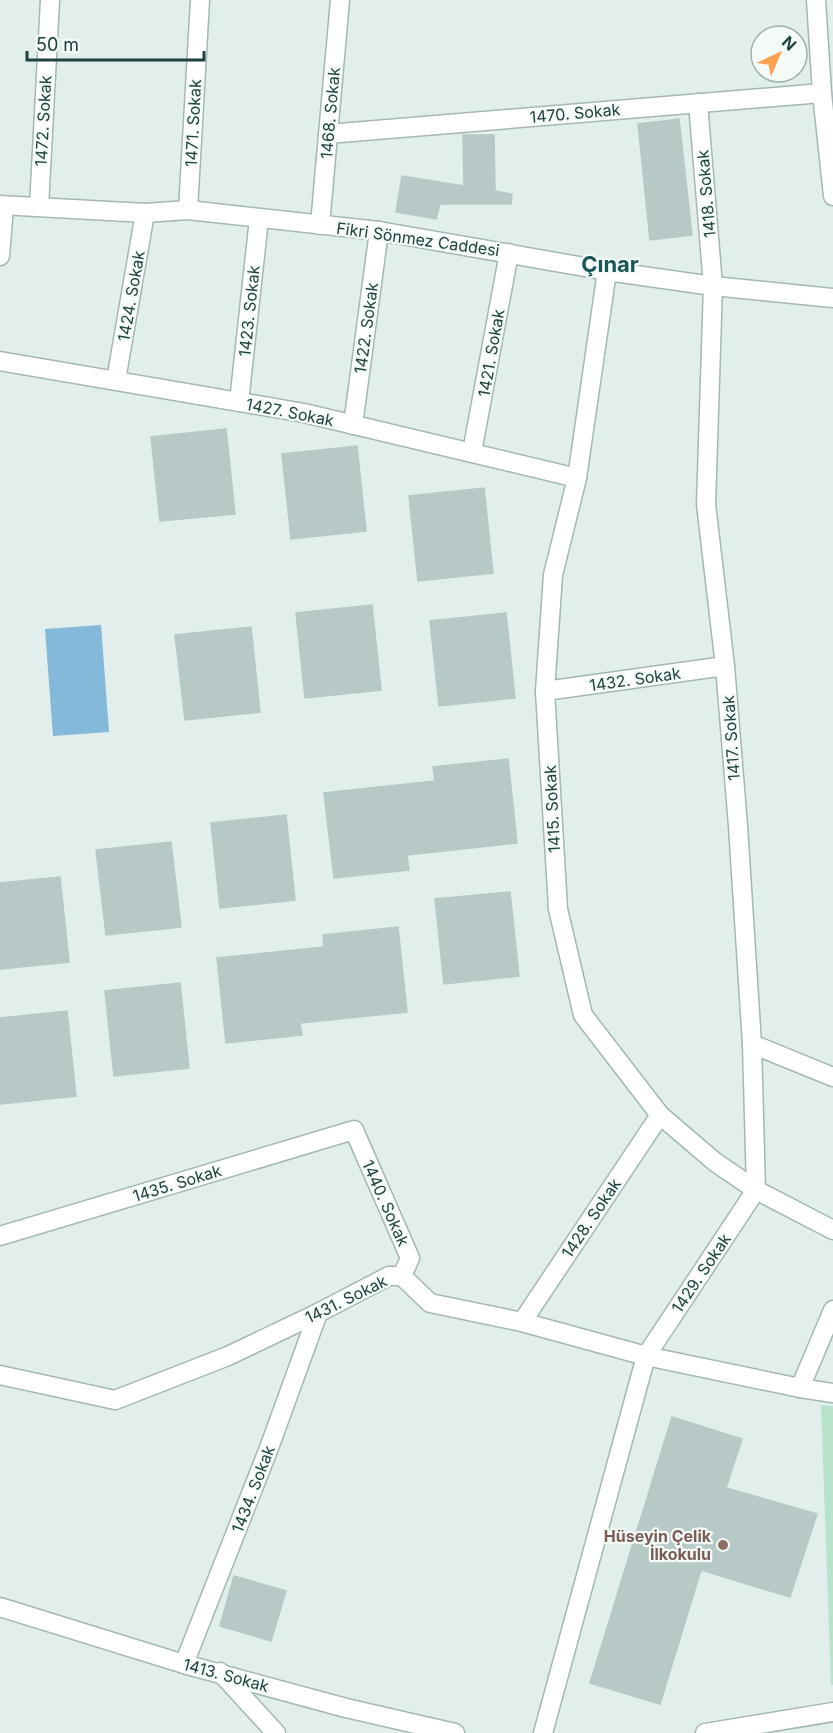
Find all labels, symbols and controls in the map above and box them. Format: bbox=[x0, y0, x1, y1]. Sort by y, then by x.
scale bar bbox=[27, 24, 204, 62]
north arrow bbox=[749, 24, 809, 84]
text: N bbox=[778, 32, 801, 55]
text: 50 m bbox=[36, 34, 79, 55]
street label: 1468. Sokak bbox=[316, 66, 344, 160]
street label: 1472. Sokak bbox=[31, 75, 55, 167]
street label: 1471. Sokak bbox=[181, 78, 205, 167]
street label: 1470. Sokak bbox=[529, 99, 621, 127]
street label: 1418. Sokak bbox=[692, 149, 720, 239]
street label: Fikri Sönmez Caddesi bbox=[335, 218, 501, 260]
street label: 1424. Sokak bbox=[113, 249, 149, 343]
district label: Çınar bbox=[581, 251, 639, 277]
street label: 1423. Sokak bbox=[234, 264, 264, 358]
street label: 1422. Sokak bbox=[350, 281, 382, 375]
street label: 1421. Sokak bbox=[473, 307, 509, 398]
street label: 1427. Sokak bbox=[244, 394, 336, 430]
street label: 1432. Sokak bbox=[588, 663, 682, 695]
street label: 1417. Sokak bbox=[718, 694, 744, 781]
street label: 1415. Sokak bbox=[540, 764, 564, 853]
street label: 1440. Sokak bbox=[358, 1157, 414, 1249]
street label: 1435. Sokak bbox=[130, 1160, 224, 1206]
street label: 1428. Sokak bbox=[557, 1174, 625, 1262]
street label: 1429. Sokak bbox=[667, 1229, 735, 1317]
street label: 1431. Sokak bbox=[302, 1270, 390, 1327]
street label: 1434. Sokak bbox=[227, 1442, 279, 1536]
place label: Hüseyin Çelik İlkokulu bbox=[604, 1526, 712, 1564]
marker: Hüseyin Çelik İlkokulu bbox=[716, 1538, 730, 1552]
street label: 1413. Sokak bbox=[181, 1654, 271, 1696]

